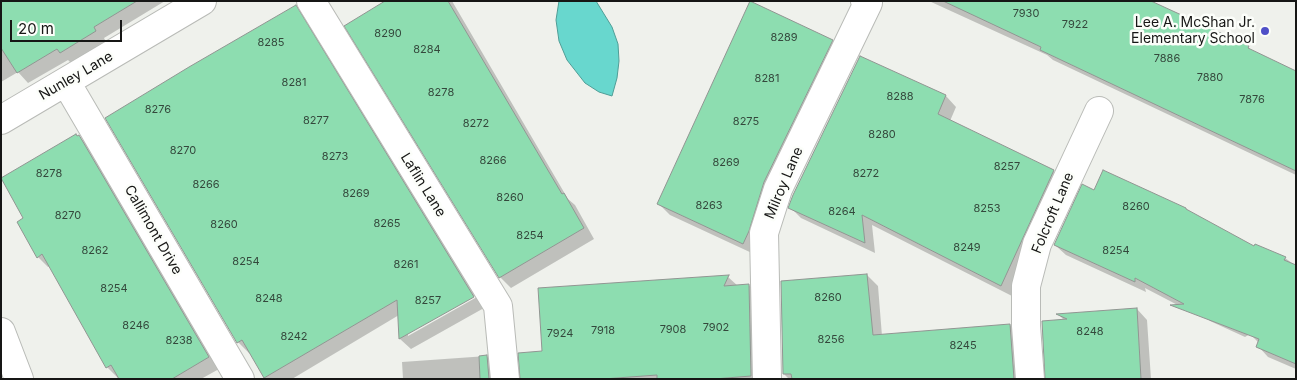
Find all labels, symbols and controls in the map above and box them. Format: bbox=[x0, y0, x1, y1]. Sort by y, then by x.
house number: 7930 bbox=[1013, 7, 1039, 21]
scale bar bbox=[12, 10, 125, 42]
place label: Lee A. McShan Jr. Elementary School bbox=[1131, 15, 1255, 48]
house number: 7922 bbox=[1062, 18, 1088, 32]
text: 20 m bbox=[18, 19, 54, 38]
marker: Lee A. McShan Jr. Elementary School bbox=[1259, 25, 1271, 37]
house number: 8290 bbox=[374, 27, 402, 41]
house number: 8289 bbox=[770, 31, 798, 45]
house number: 8285 bbox=[257, 36, 285, 50]
house number: 8284 bbox=[413, 43, 441, 57]
street label: Nunley Lane bbox=[36, 48, 116, 104]
house number: 7886 bbox=[1154, 52, 1180, 66]
house number: 7880 bbox=[1197, 71, 1223, 85]
house number: 8281 bbox=[755, 72, 779, 86]
house number: 8281 bbox=[282, 76, 306, 90]
house number: 8278 bbox=[428, 86, 454, 100]
house number: 8288 bbox=[886, 90, 914, 104]
house number: 7876 bbox=[1239, 93, 1265, 107]
house number: 8276 bbox=[145, 103, 171, 117]
house number: 8277 bbox=[303, 114, 329, 128]
house number: 8275 bbox=[733, 115, 759, 129]
house number: 8272 bbox=[463, 117, 489, 131]
house number: 8280 bbox=[868, 128, 896, 142]
house number: 8270 bbox=[170, 144, 196, 158]
street label: Milroy Lane bbox=[761, 144, 807, 222]
house number: 8273 bbox=[322, 150, 348, 164]
street label: Laflin Lane bbox=[397, 150, 449, 220]
house number: 8266 bbox=[479, 154, 507, 168]
house number: 8269 bbox=[712, 156, 740, 170]
house number: 8257 bbox=[994, 160, 1020, 174]
house number: 8278 bbox=[36, 167, 62, 181]
house number: 8272 bbox=[853, 167, 879, 181]
street label: Folcroft Lane bbox=[1028, 170, 1078, 256]
house number: 8266 bbox=[192, 178, 220, 192]
street label: Callimont Drive bbox=[121, 182, 185, 278]
house number: 8269 bbox=[342, 187, 370, 201]
house number: 8260 bbox=[496, 191, 524, 205]
house number: 8263 bbox=[695, 199, 723, 213]
house number: 8260 bbox=[1122, 200, 1150, 214]
house number: 8253 bbox=[974, 202, 1000, 216]
house number: 8264 bbox=[828, 205, 856, 219]
house number: 8270 bbox=[55, 209, 81, 223]
house number: 8265 bbox=[373, 217, 401, 231]
house number: 8260 bbox=[210, 218, 238, 232]
house number: 8254 bbox=[516, 229, 544, 243]
house number: 8249 bbox=[953, 241, 981, 255]
house number: 8262 bbox=[81, 244, 109, 258]
house number: 8254 bbox=[1102, 244, 1130, 258]
house number: 8254 bbox=[232, 255, 260, 269]
house number: 8261 bbox=[394, 258, 418, 272]
house number: 8254 bbox=[100, 282, 128, 296]
house number: 8260 bbox=[814, 291, 842, 305]
house number: 8248 bbox=[255, 292, 283, 306]
house number: 8257 bbox=[415, 294, 441, 308]
house number: 8246 bbox=[122, 319, 150, 333]
house number: 7902 bbox=[703, 321, 729, 335]
house number: 7908 bbox=[660, 323, 686, 337]
house number: 7918 bbox=[591, 324, 615, 338]
house number: 8248 bbox=[1076, 325, 1104, 339]
house number: 7924 bbox=[547, 327, 573, 341]
house number: 8242 bbox=[280, 330, 308, 344]
house number: 8256 bbox=[817, 333, 845, 347]
house number: 8238 bbox=[165, 334, 193, 348]
house number: 8245 bbox=[949, 339, 977, 353]

